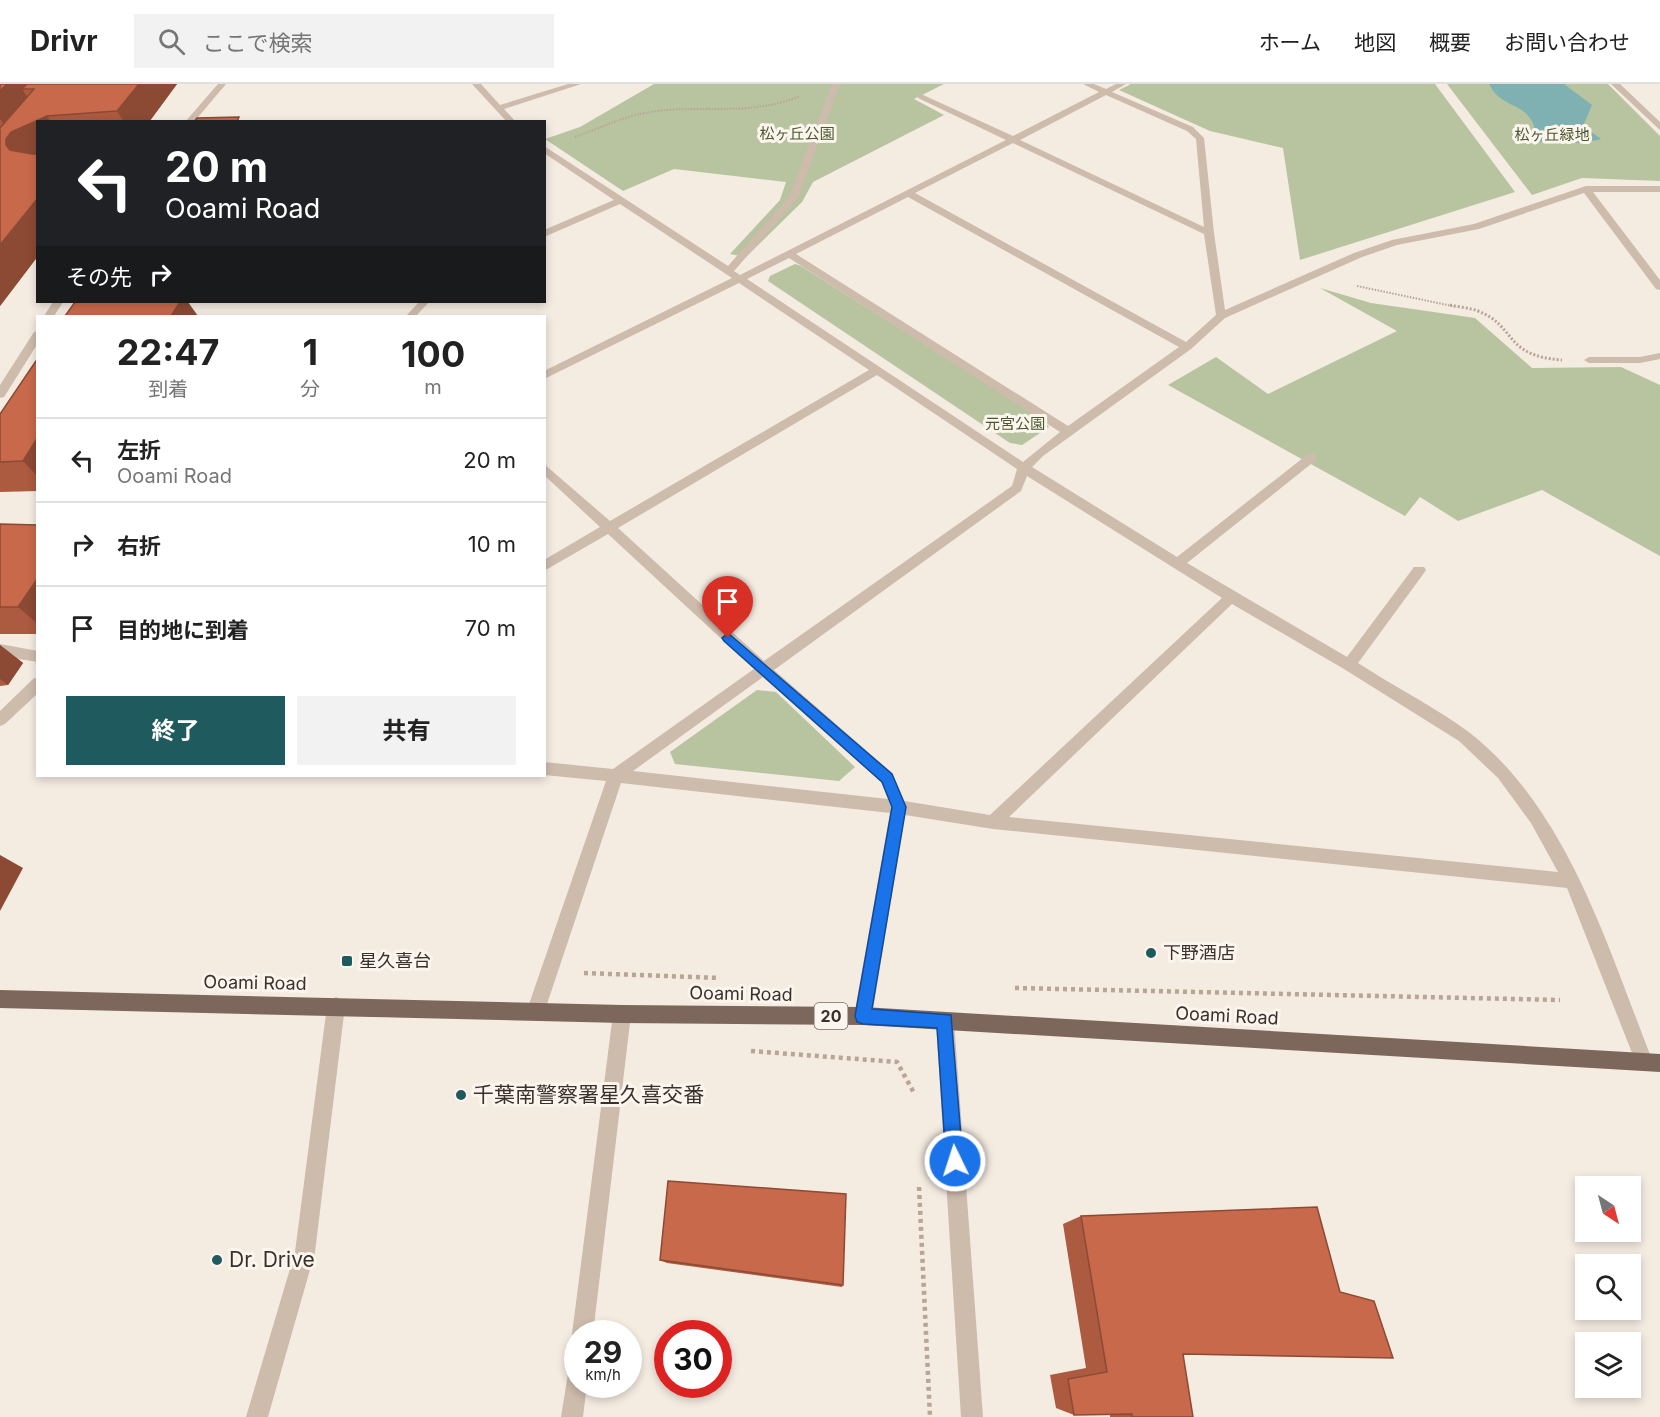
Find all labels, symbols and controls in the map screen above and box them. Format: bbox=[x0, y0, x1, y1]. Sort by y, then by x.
search box bbox=[134, 14, 554, 68]
text: Drivr bbox=[30, 24, 98, 58]
icon: search bbox=[155, 25, 188, 58]
text: ここで検索 bbox=[203, 30, 313, 56]
text: ホーム bbox=[1259, 30, 1321, 55]
text: 地図 bbox=[1354, 30, 1396, 55]
text: 概要 bbox=[1429, 30, 1471, 55]
text: お問い合わせ bbox=[1504, 30, 1630, 55]
park label: 松ヶ丘公園 bbox=[759, 124, 835, 143]
park label: 松ヶ丘緑地 bbox=[1514, 125, 1590, 144]
text: 20 m bbox=[165, 141, 268, 192]
icon: left bbox=[66, 144, 144, 222]
text: Ooami Road bbox=[165, 192, 320, 225]
icon: right bbox=[144, 258, 177, 291]
text: その先 bbox=[66, 264, 132, 290]
text: 22:47 bbox=[117, 330, 219, 374]
text: 1 bbox=[303, 330, 318, 374]
text: 100 bbox=[401, 332, 465, 376]
text: m bbox=[424, 375, 442, 399]
text: 到着 bbox=[148, 377, 188, 401]
text: 分 bbox=[300, 377, 320, 401]
park label: 元宮公園 bbox=[985, 414, 1045, 433]
text: 左折 bbox=[117, 437, 161, 463]
icon: left bbox=[66, 444, 99, 477]
text: 20 m bbox=[463, 447, 516, 473]
text: Ooami Road bbox=[117, 464, 232, 488]
icon: right bbox=[66, 528, 99, 561]
text: 10 m bbox=[468, 531, 516, 557]
text: 右折 bbox=[117, 533, 161, 559]
pin bbox=[702, 576, 753, 638]
icon: arrive bbox=[711, 585, 744, 618]
icon: arrive bbox=[66, 612, 99, 645]
text: 70 m bbox=[465, 615, 516, 641]
text: 目的地に到着 bbox=[117, 617, 249, 643]
button: 終了 bbox=[66, 696, 285, 765]
button: 共有 bbox=[297, 696, 516, 765]
place label: 下野酒店 bbox=[1163, 942, 1235, 963]
marker: 下野酒店 bbox=[1144, 946, 1158, 960]
place label: 星久喜台 bbox=[359, 950, 431, 971]
marker: 星久喜台 bbox=[340, 954, 354, 968]
street label: Ooami Road bbox=[203, 971, 307, 994]
street label: Ooami Road bbox=[689, 982, 793, 1005]
street label: Ooami Road bbox=[1175, 1002, 1279, 1029]
road number: 20 bbox=[814, 1003, 848, 1029]
place label: 千葉南警察署星久喜交番 bbox=[473, 1082, 704, 1107]
marker: 千葉南警察署星久喜交番 bbox=[454, 1088, 468, 1102]
position arrow bbox=[923, 1129, 987, 1193]
north arrow bbox=[1575, 1176, 1641, 1242]
map controls bbox=[1575, 1176, 1641, 1398]
place label: Dr. Drive bbox=[229, 1247, 315, 1272]
marker: Dr. Drive bbox=[210, 1253, 224, 1267]
button: search bbox=[1575, 1254, 1641, 1320]
speed limit sign: 30 bbox=[654, 1320, 732, 1398]
button: layers bbox=[1575, 1332, 1641, 1398]
text: 29 bbox=[584, 1334, 622, 1370]
text: km/h bbox=[585, 1365, 621, 1384]

